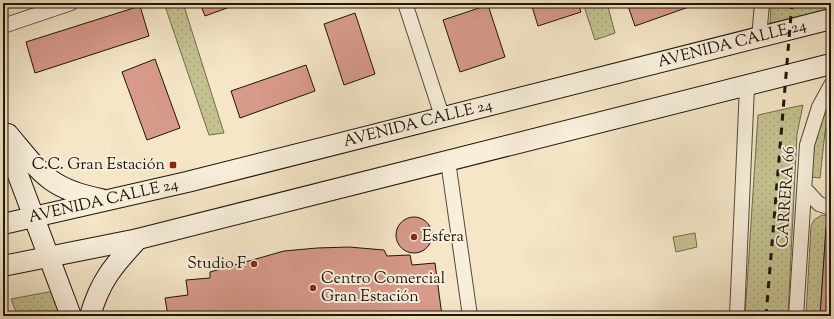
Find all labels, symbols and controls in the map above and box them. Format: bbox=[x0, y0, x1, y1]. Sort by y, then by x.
street label: AVENIDA CALLE 24 bbox=[655, 14, 809, 74]
street label: AVENIDA CALLE 24 bbox=[341, 94, 495, 153]
street label: CARRERA 66 bbox=[772, 145, 802, 248]
place label: C.C. Gran Estación bbox=[32, 154, 166, 177]
marker: C.C. Gran Estación bbox=[168, 160, 178, 170]
street label: AVENIDA CALLE 24 bbox=[26, 173, 181, 229]
place label: Esfera bbox=[422, 226, 465, 249]
marker: Esfera bbox=[409, 232, 419, 242]
place label: Studio F bbox=[187, 253, 246, 276]
marker: Studio F bbox=[249, 259, 259, 269]
place label: Centro Comercial Gran Estación bbox=[321, 268, 446, 309]
marker: Centro Comercial Gran Estación bbox=[308, 283, 318, 293]

